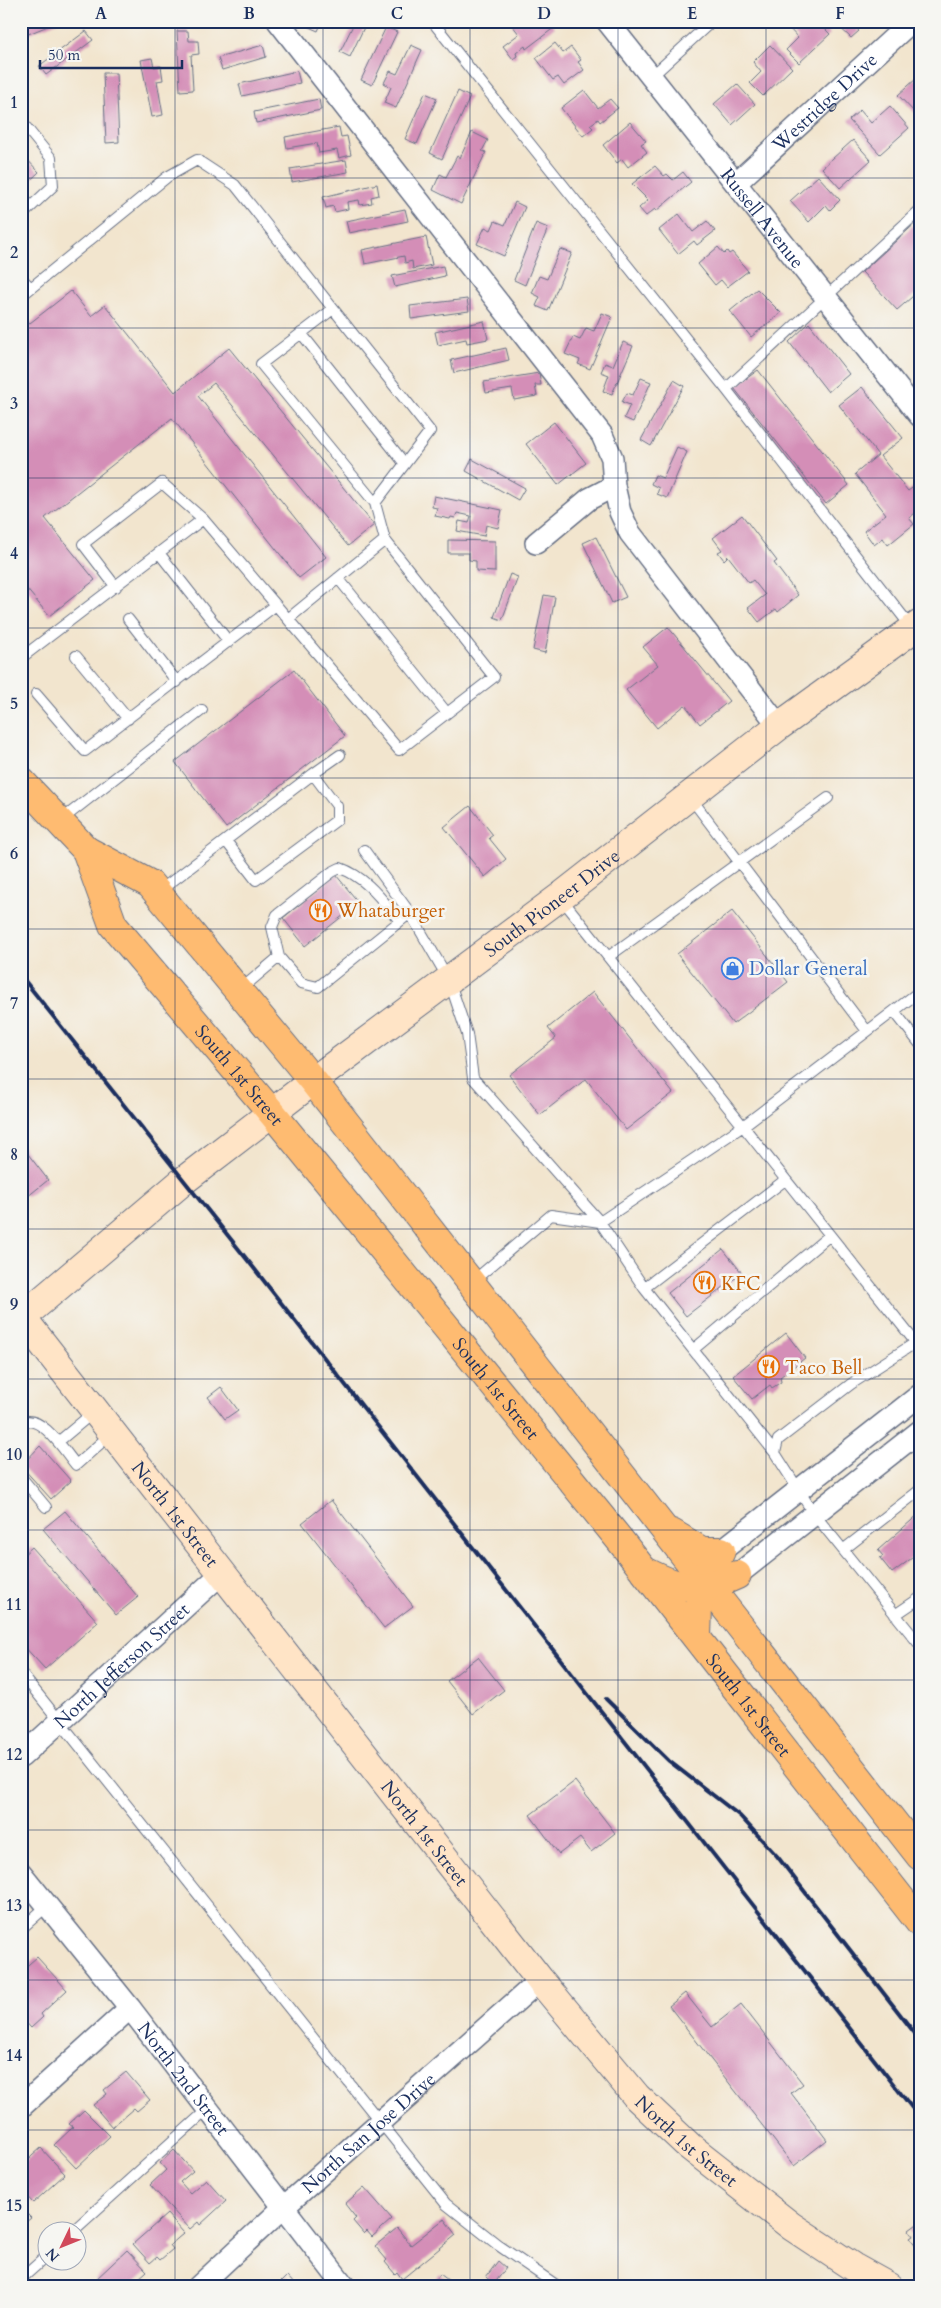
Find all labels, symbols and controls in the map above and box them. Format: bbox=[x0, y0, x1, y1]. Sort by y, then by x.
text: A bbox=[95, 3, 107, 25]
text: B bbox=[243, 3, 255, 25]
text: C bbox=[391, 3, 403, 25]
text: D bbox=[537, 3, 551, 25]
text: E bbox=[687, 3, 697, 25]
text: F bbox=[835, 3, 845, 25]
scale bar bbox=[40, 38, 182, 70]
text: 50 m bbox=[48, 45, 80, 65]
street label: Westridge Drive bbox=[766, 47, 883, 158]
text: 1 bbox=[10, 92, 18, 114]
street label: Russell Avenue bbox=[714, 163, 810, 274]
text: 2 bbox=[10, 242, 18, 264]
text: 3 bbox=[10, 393, 18, 415]
text: 4 bbox=[10, 543, 18, 565]
text: 5 bbox=[10, 693, 18, 715]
text: 6 bbox=[10, 843, 18, 865]
street label: South Pioneer Drive bbox=[479, 843, 626, 964]
restaurant icon: Whataburger bbox=[309, 898, 333, 922]
place label: Whataburger bbox=[336, 898, 445, 924]
shop icon: Dollar General bbox=[721, 956, 745, 980]
place label: Dollar General bbox=[749, 956, 868, 982]
text: 7 bbox=[10, 993, 18, 1015]
street label: South 1st Street bbox=[189, 1019, 289, 1132]
text: 8 bbox=[10, 1144, 18, 1166]
restaurant icon: KFC bbox=[693, 1271, 717, 1295]
place label: KFC bbox=[721, 1271, 761, 1297]
text: 9 bbox=[10, 1294, 18, 1316]
street label: South 1st Street bbox=[446, 1332, 545, 1446]
restaurant icon: Taco Bell bbox=[757, 1355, 781, 1379]
place label: Taco Bell bbox=[785, 1355, 863, 1381]
text: 10 bbox=[6, 1444, 22, 1466]
street label: North 1st Street bbox=[125, 1456, 224, 1573]
text: 11 bbox=[6, 1594, 22, 1616]
street label: North Jefferson Street bbox=[49, 1597, 195, 1735]
street label: South 1st Street bbox=[699, 1648, 797, 1763]
text: 12 bbox=[6, 1744, 22, 1766]
street label: North 1st Street bbox=[375, 1775, 474, 1892]
text: 13 bbox=[6, 1895, 22, 1917]
street label: North 2nd Street bbox=[131, 2017, 235, 2141]
text: 14 bbox=[6, 2045, 22, 2067]
street label: North San Jose Drive bbox=[296, 2066, 442, 2200]
street label: North 1st Street bbox=[629, 2090, 743, 2193]
text: 15 bbox=[6, 2195, 22, 2217]
north arrow bbox=[38, 2220, 88, 2270]
text: N bbox=[42, 2244, 64, 2265]

